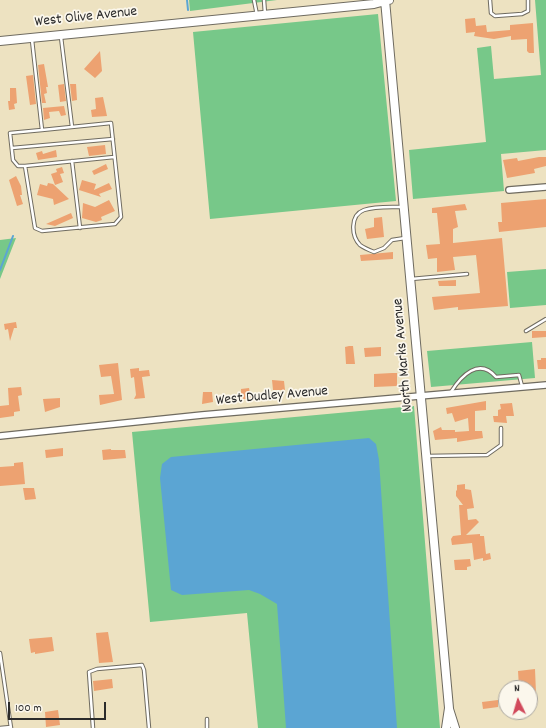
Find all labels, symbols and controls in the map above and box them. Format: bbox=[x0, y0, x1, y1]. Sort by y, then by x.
street label: West Olive Avenue bbox=[34, 4, 138, 32]
street label: North Marks Avenue bbox=[390, 298, 418, 412]
street label: West Dudley Avenue bbox=[215, 383, 329, 411]
north arrow bbox=[498, 680, 538, 720]
text: N bbox=[514, 681, 520, 697]
scale bar bbox=[10, 694, 108, 720]
text: 100 m bbox=[15, 700, 42, 717]

